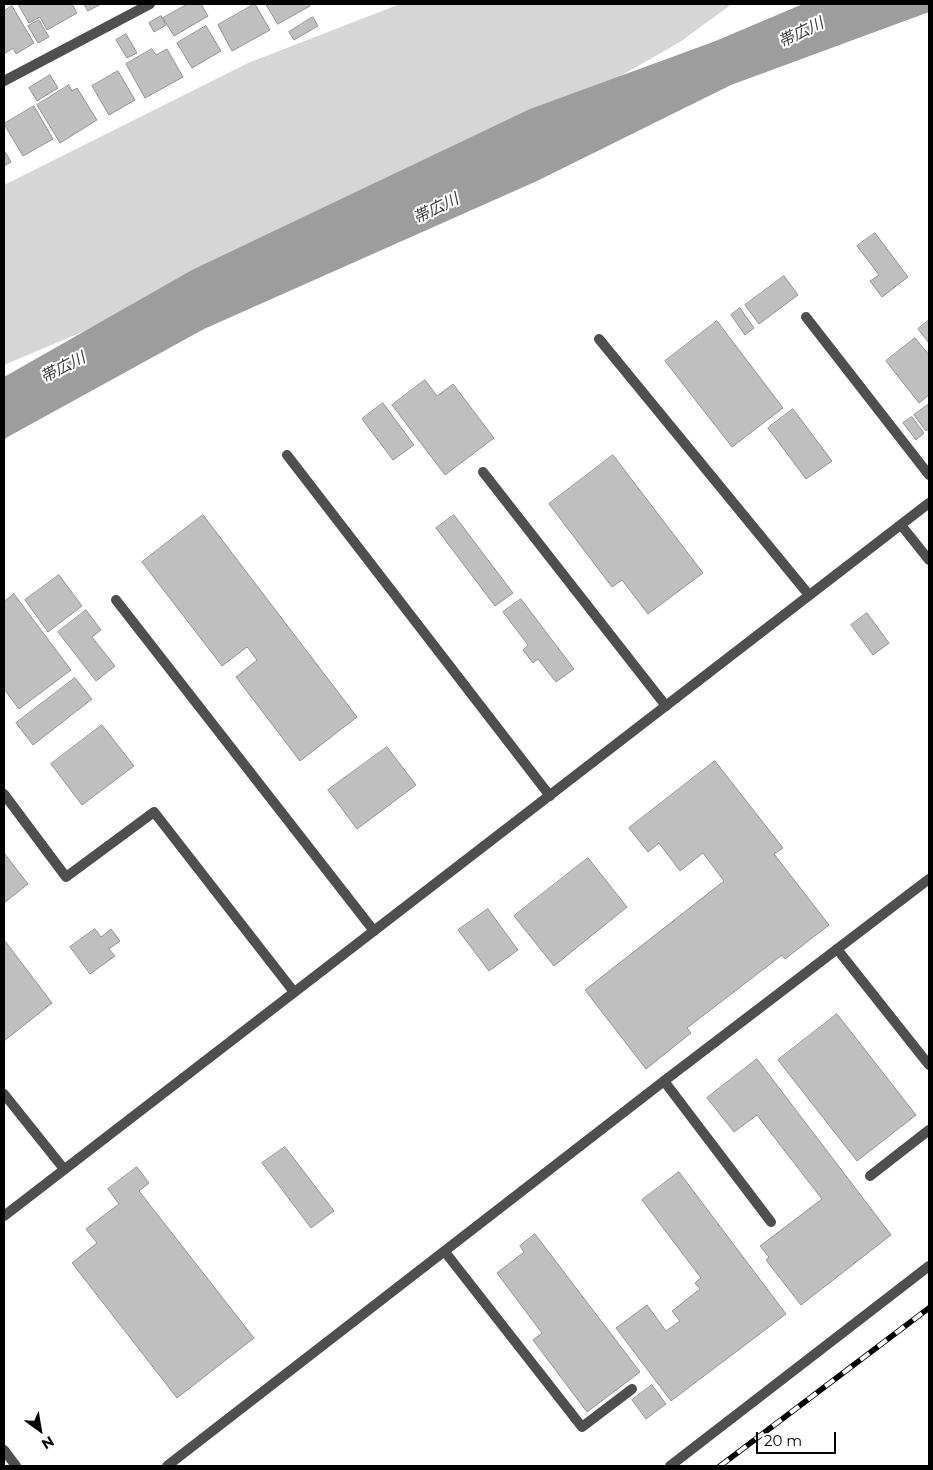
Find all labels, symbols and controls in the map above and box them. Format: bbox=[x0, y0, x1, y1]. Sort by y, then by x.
water label: 帯広川 bbox=[775, 14, 827, 52]
water label: 帯広川 bbox=[410, 190, 462, 228]
water label: 帯広川 bbox=[37, 349, 89, 387]
north arrow bbox=[15, 1405, 65, 1455]
scale bar bbox=[758, 1422, 838, 1454]
text: 20 m bbox=[764, 1431, 802, 1450]
text: N bbox=[38, 1432, 58, 1453]

